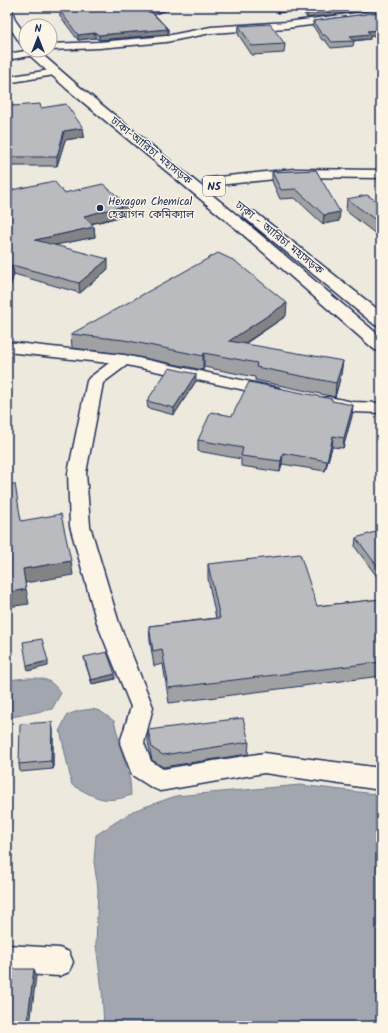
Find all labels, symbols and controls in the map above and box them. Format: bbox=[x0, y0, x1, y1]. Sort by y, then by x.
north arrow bbox=[18, 18, 58, 58]
text: N bbox=[35, 20, 42, 38]
street label: ঢাকা-আরিচা মহাসড়ক bbox=[106, 112, 196, 190]
road number: N5 bbox=[203, 176, 225, 196]
place label: Hexagon Chemical হেক্সাগন কেমিক্যাল bbox=[108, 193, 195, 224]
street label: ঢাকা - আরিচা মহাসড়ক bbox=[230, 196, 327, 279]
marker: Hexagon Chemical হেক্সাগন কেমিক্যাল bbox=[95, 203, 105, 213]

